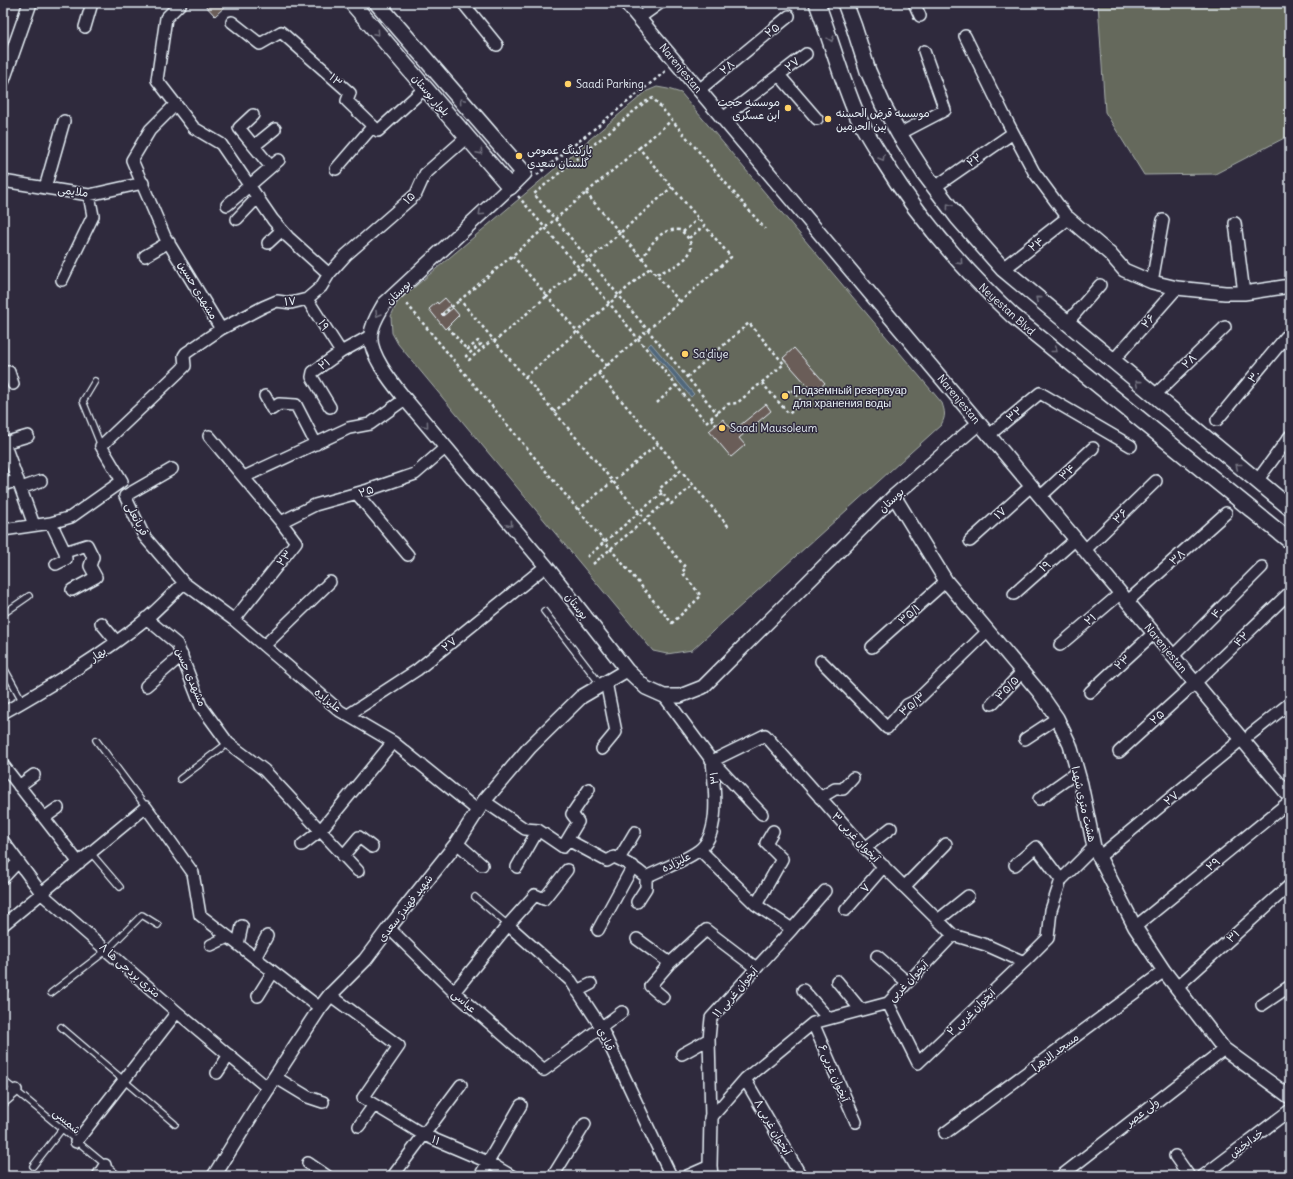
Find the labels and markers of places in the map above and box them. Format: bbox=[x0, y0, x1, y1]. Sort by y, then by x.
place label: Saadi Parking bbox=[576, 77, 644, 91]
marker: Saadi Parking bbox=[563, 79, 573, 89]
place label: موسسه حجت ابن عسکری bbox=[717, 95, 780, 123]
marker: موسسه حجت ابن عسکری bbox=[783, 103, 793, 113]
place label: موسسه قرض الحسنه بین الحرمین bbox=[836, 106, 930, 134]
marker: موسسه قرض الحسنه بین الحرمین bbox=[823, 114, 833, 124]
place label: پارکینگ عمومی گلستان سعدی bbox=[527, 143, 592, 170]
marker: پارکینگ عمومی گلستان سعدی bbox=[514, 151, 524, 161]
place label: Sa'diye bbox=[693, 347, 728, 361]
marker: Sa'diye bbox=[680, 349, 690, 359]
place label: Подземный резервуар для хранения воды bbox=[793, 383, 907, 410]
marker: Подземный резервуар для хранения воды bbox=[780, 391, 790, 401]
place label: Saadi Mausoleum bbox=[730, 421, 818, 435]
marker: Saadi Mausoleum bbox=[717, 423, 727, 433]

